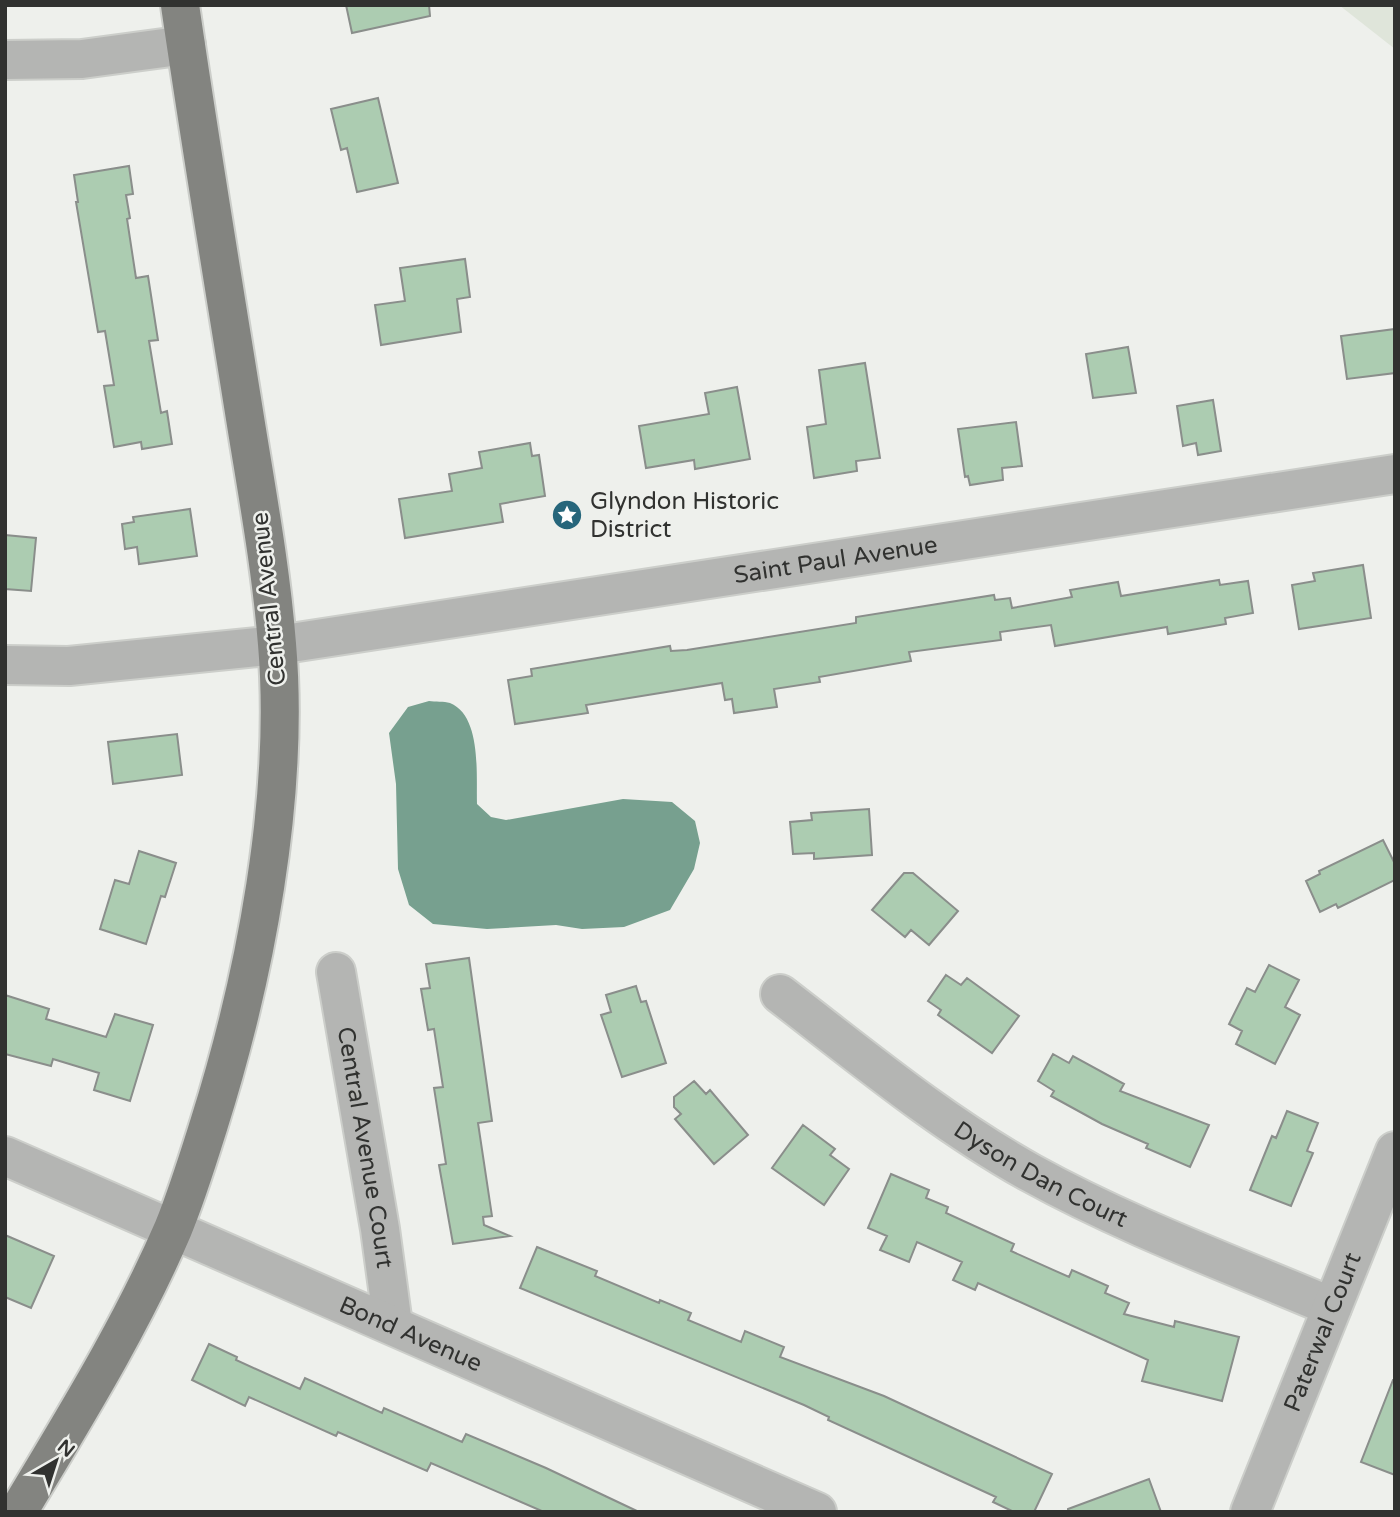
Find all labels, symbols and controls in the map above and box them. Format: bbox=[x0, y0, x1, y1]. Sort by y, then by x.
place label: Glyndon Historic District bbox=[590, 487, 779, 544]
place icon: Glyndon Historic District bbox=[550, 498, 584, 532]
street label: Central Avenue bbox=[245, 511, 293, 687]
street label: Saint Paul Avenue bbox=[732, 530, 939, 590]
street label: Central Avenue Court bbox=[331, 1025, 400, 1270]
street label: Dyson Dan Court bbox=[948, 1115, 1132, 1234]
street label: Paterwal Court bbox=[1277, 1248, 1367, 1416]
street label: Bond Avenue bbox=[335, 1290, 487, 1378]
north arrow bbox=[21, 1426, 91, 1496]
text: N bbox=[53, 1435, 79, 1462]

